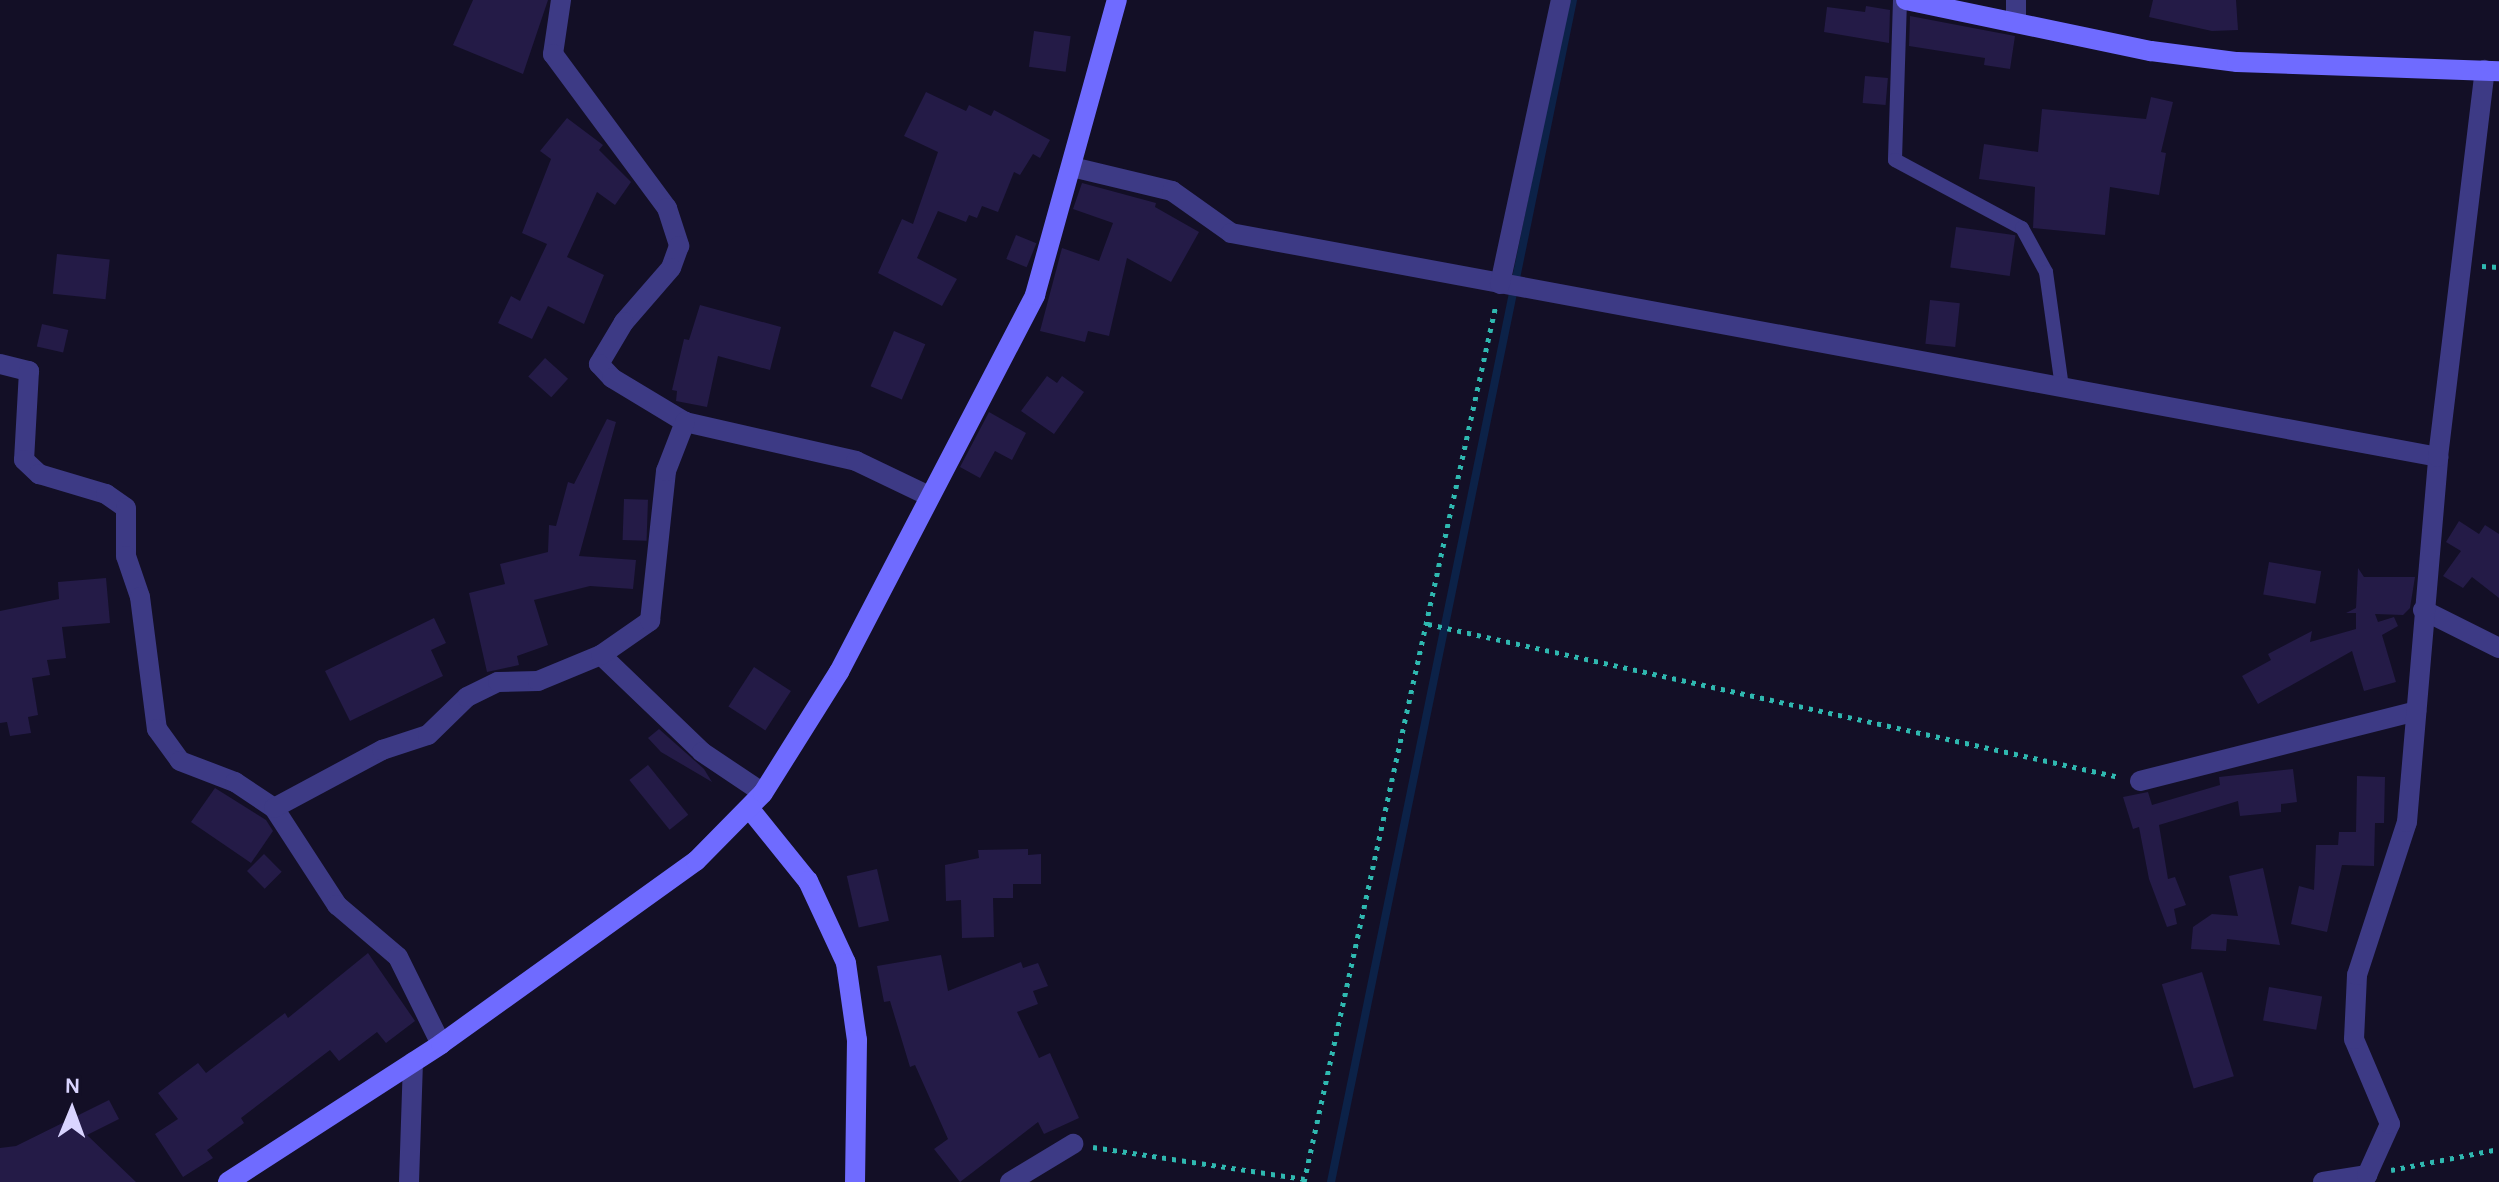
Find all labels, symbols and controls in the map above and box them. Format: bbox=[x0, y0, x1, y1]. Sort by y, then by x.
north arrow bbox=[32, 1070, 112, 1150]
text: N bbox=[64, 1073, 81, 1099]

